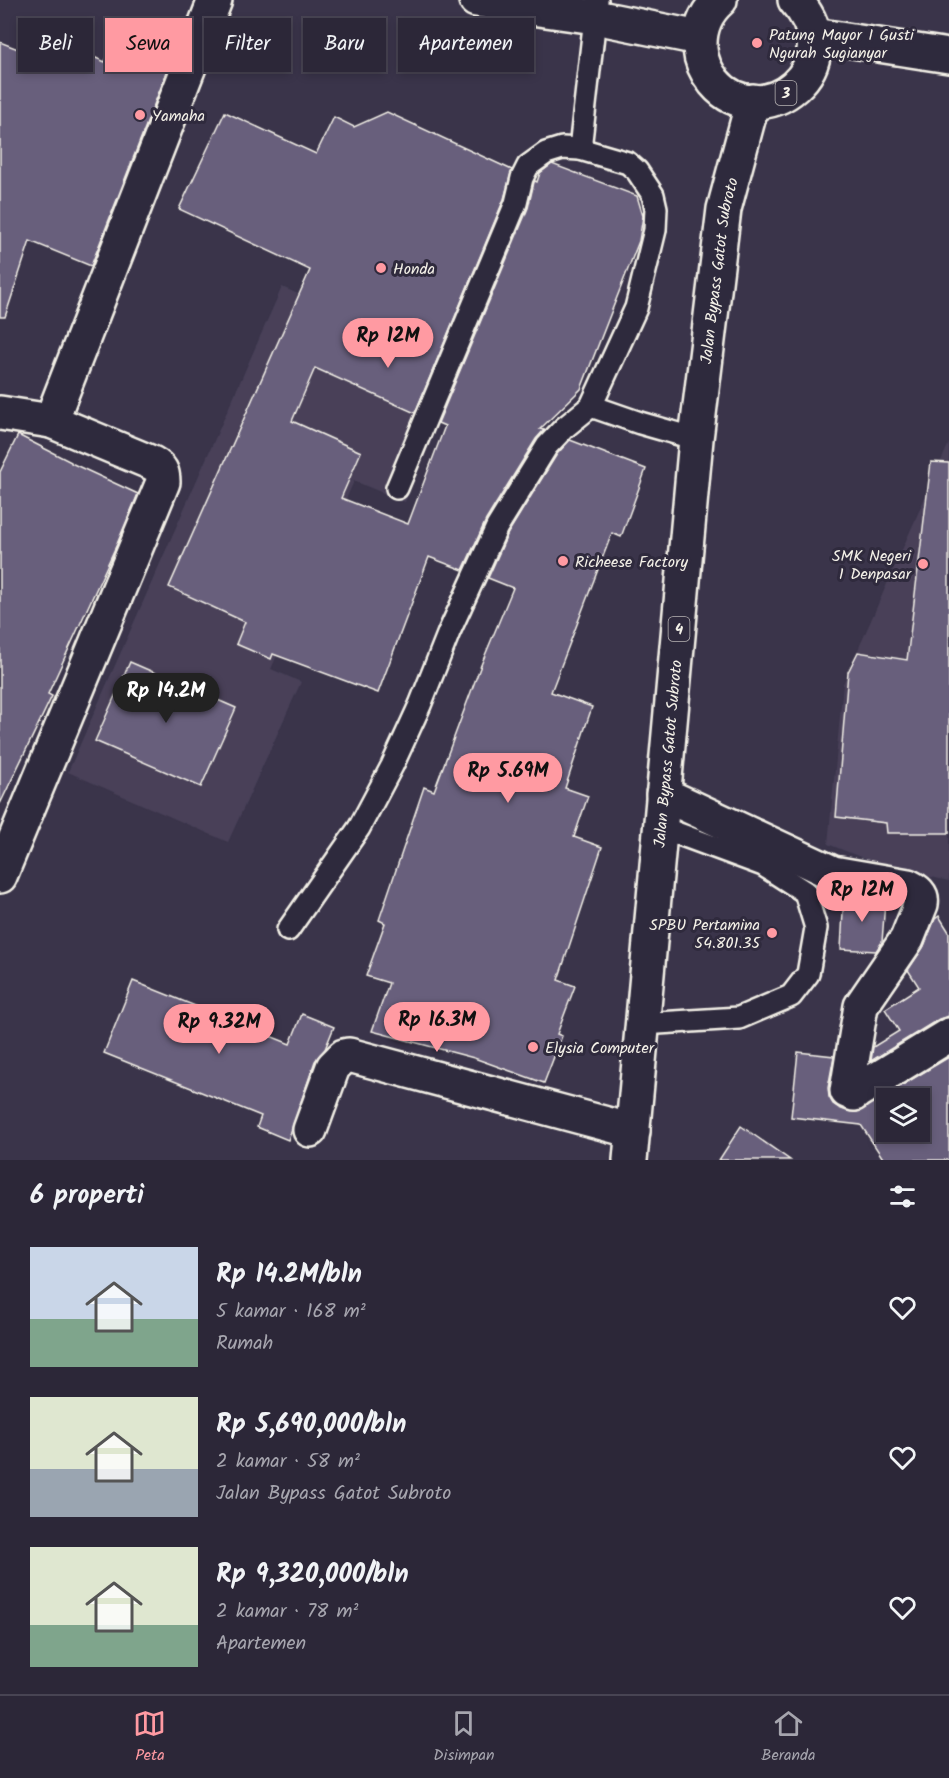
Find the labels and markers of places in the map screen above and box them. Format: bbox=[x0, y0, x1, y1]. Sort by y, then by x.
place label: Patung Mayor I Gusti Ngurah Sugianyar bbox=[769, 23, 915, 66]
marker: Patung Mayor I Gusti Ngurah Sugianyar bbox=[750, 36, 764, 50]
place label: Yamaha bbox=[152, 104, 205, 129]
marker: Yamaha bbox=[133, 108, 147, 122]
place label: Honda bbox=[393, 257, 435, 282]
marker: Honda bbox=[374, 261, 388, 275]
pin: Rp 12M bbox=[339, 318, 437, 369]
place label: SMK Negeri 1 Denpasar bbox=[832, 544, 913, 587]
place label: Richeese Factory bbox=[575, 550, 688, 575]
marker: Richeese Factory bbox=[556, 554, 570, 568]
marker: SMK Negeri 1 Denpasar bbox=[916, 557, 930, 571]
pin: Rp 14.2M bbox=[104, 673, 228, 724]
pin: Rp 5.69M bbox=[446, 753, 570, 804]
pin: Rp 12M bbox=[813, 872, 911, 923]
place label: SPBU Pertamina 54.801.35 bbox=[649, 913, 761, 956]
marker: SPBU Pertamina 54.801.35 bbox=[765, 926, 779, 940]
pin: Rp 16.3M bbox=[375, 1002, 499, 1053]
pin: Rp 9.32M bbox=[157, 1004, 281, 1055]
place label: Elysia Computer bbox=[545, 1036, 656, 1061]
marker: Elysia Computer bbox=[526, 1040, 540, 1054]

